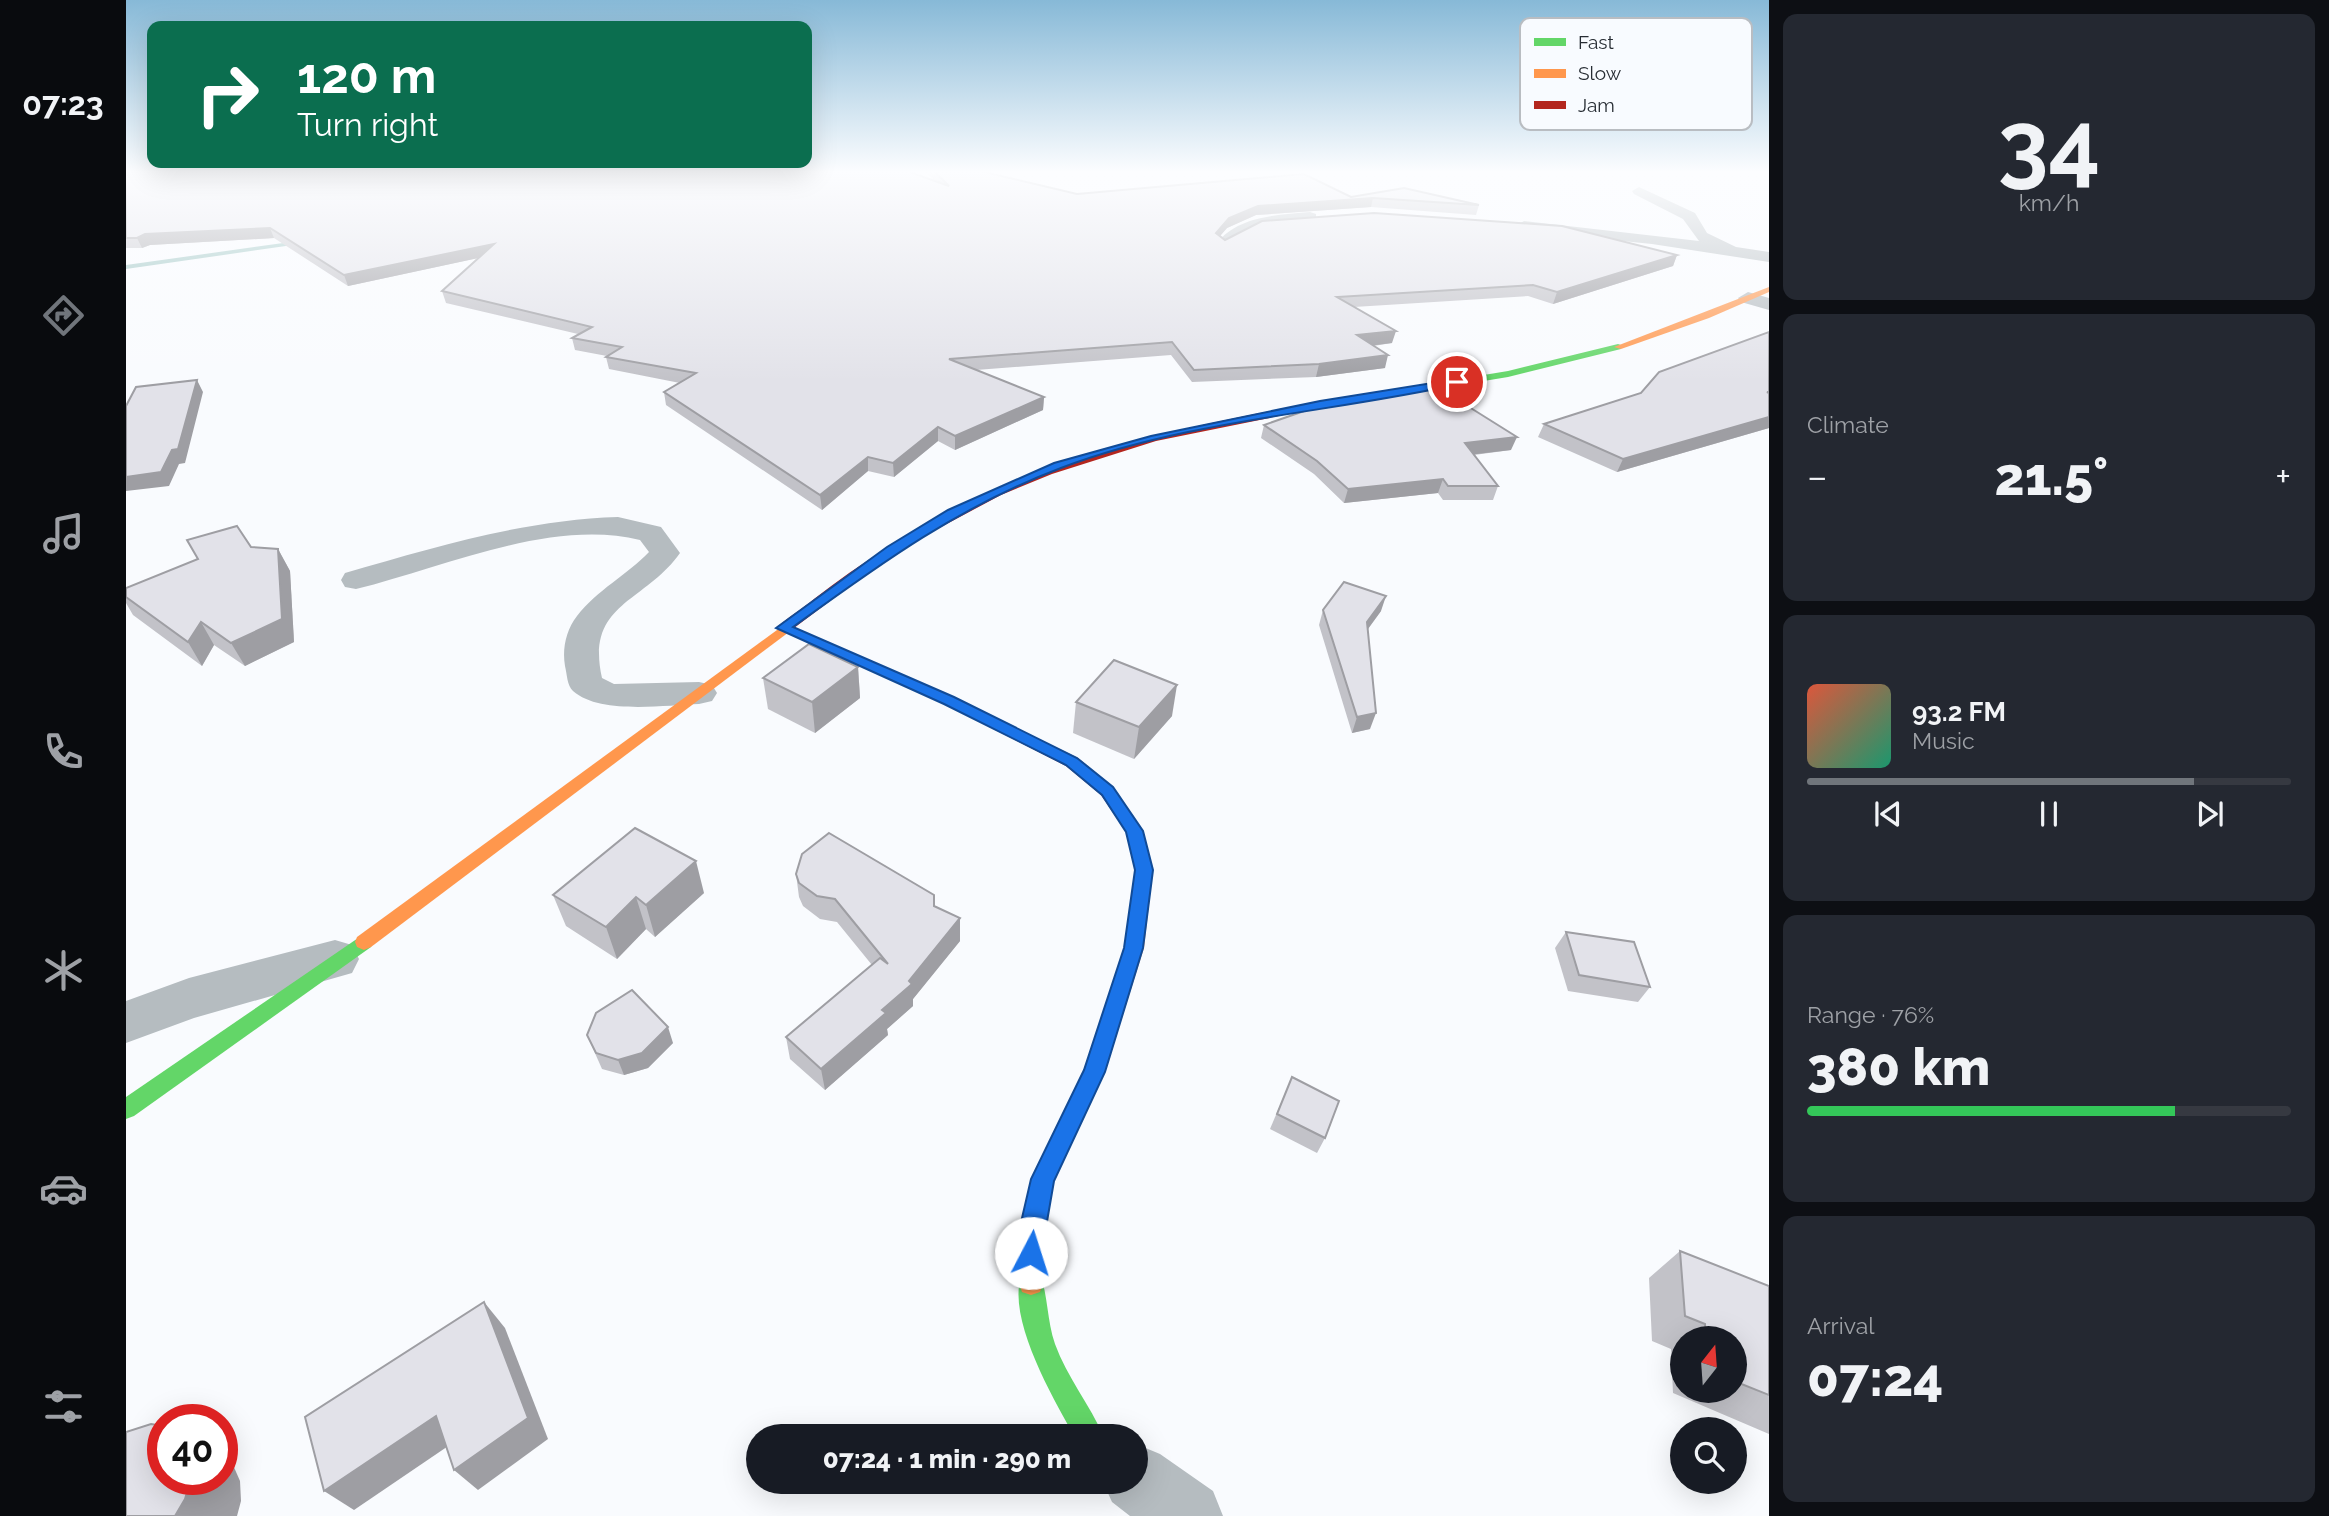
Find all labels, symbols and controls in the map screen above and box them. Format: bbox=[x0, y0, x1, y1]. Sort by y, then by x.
legend bbox=[1520, 18, 1752, 130]
text: Fast bbox=[1578, 31, 1614, 53]
text: 120 m bbox=[297, 47, 436, 104]
icon: right bbox=[182, 49, 273, 140]
text: Slow bbox=[1578, 62, 1622, 84]
text: 07:23 bbox=[22, 85, 104, 122]
text: 34 bbox=[1998, 90, 2100, 197]
text: Jam bbox=[1578, 94, 1615, 116]
text: Turn right bbox=[297, 106, 438, 143]
text: km/h bbox=[2019, 189, 2079, 216]
icon: directions bbox=[39, 291, 88, 340]
pin bbox=[1427, 352, 1487, 412]
icon: arrive bbox=[1438, 363, 1476, 401]
text: Climate bbox=[1807, 411, 1889, 438]
text: 21.5° bbox=[1994, 446, 2108, 507]
text: − bbox=[1807, 454, 1827, 499]
text: + bbox=[2275, 454, 2291, 499]
icon: music bbox=[39, 509, 88, 558]
text: 93.2 FM bbox=[1912, 697, 2006, 727]
icon: phone bbox=[39, 727, 88, 776]
text: Music bbox=[1912, 727, 1975, 754]
icon: previous bbox=[1869, 795, 1907, 833]
icon: pause bbox=[2030, 795, 2068, 833]
icon: next bbox=[2191, 795, 2229, 833]
icon: climate bbox=[39, 946, 88, 995]
text: Range · 76% bbox=[1807, 1001, 1934, 1028]
text: 380 km bbox=[1807, 1036, 1990, 1097]
icon: car bbox=[39, 1164, 88, 1213]
position arrow bbox=[994, 1216, 1068, 1290]
text: Arrival bbox=[1807, 1312, 1874, 1339]
north arrow bbox=[1670, 1326, 1746, 1404]
map controls bbox=[1670, 1326, 1747, 1494]
text: 07:24 bbox=[1807, 1347, 1943, 1408]
icon: filters bbox=[39, 1382, 88, 1431]
speed limit sign: 40 bbox=[147, 1404, 238, 1495]
button: search bbox=[1670, 1417, 1747, 1494]
text: 07:24 · 1 min · 290 m bbox=[823, 1444, 1071, 1474]

